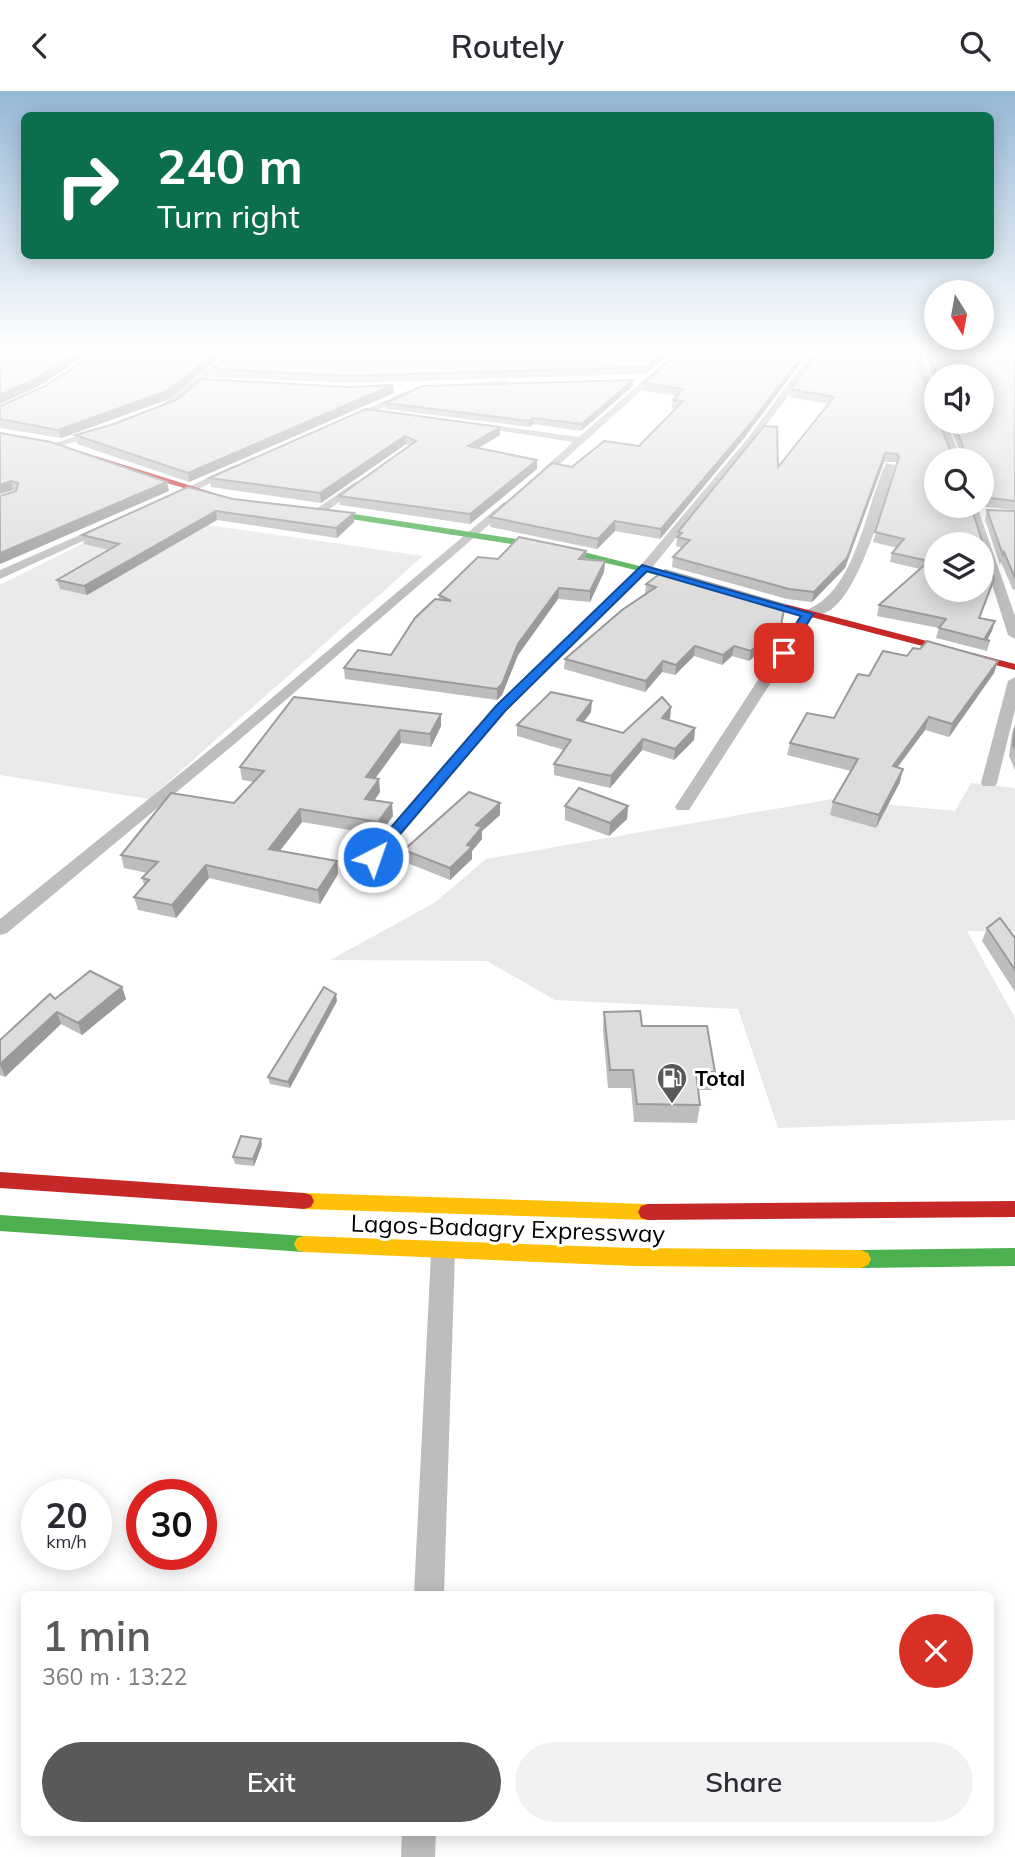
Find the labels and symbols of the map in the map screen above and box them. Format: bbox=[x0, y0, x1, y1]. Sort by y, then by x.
north arrow bbox=[924, 280, 994, 350]
pin bbox=[754, 623, 814, 683]
position arrow bbox=[336, 820, 410, 894]
fuel station icon: Total bbox=[655, 1061, 689, 1105]
place label: Total bbox=[695, 1065, 745, 1091]
street label: Lagos-Badagry Expressway bbox=[350, 1208, 666, 1248]
speed limit sign: 30 bbox=[126, 1479, 217, 1570]

